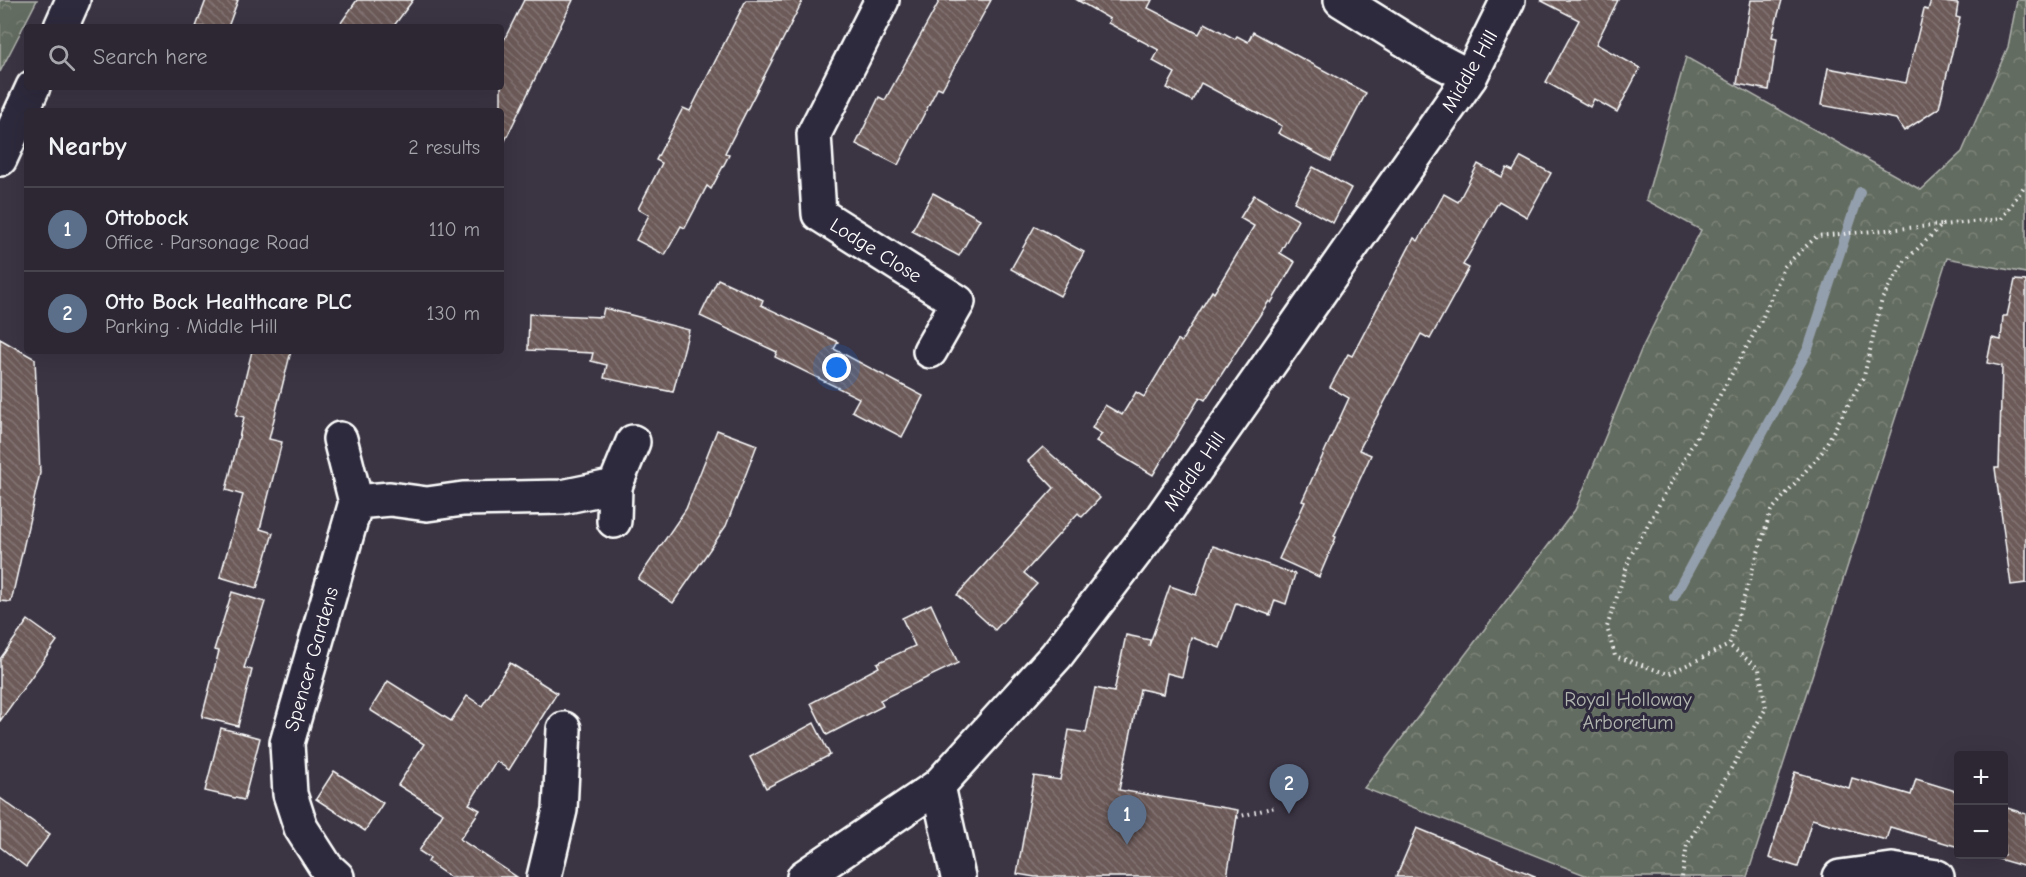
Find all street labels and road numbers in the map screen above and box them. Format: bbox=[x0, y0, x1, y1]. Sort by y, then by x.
street label: Middle Hill bbox=[1437, 26, 1502, 117]
street label: Lodge Close bbox=[826, 213, 926, 288]
street label: Middle Hill bbox=[1159, 427, 1230, 515]
street label: Spencer Gardens bbox=[280, 584, 343, 734]

